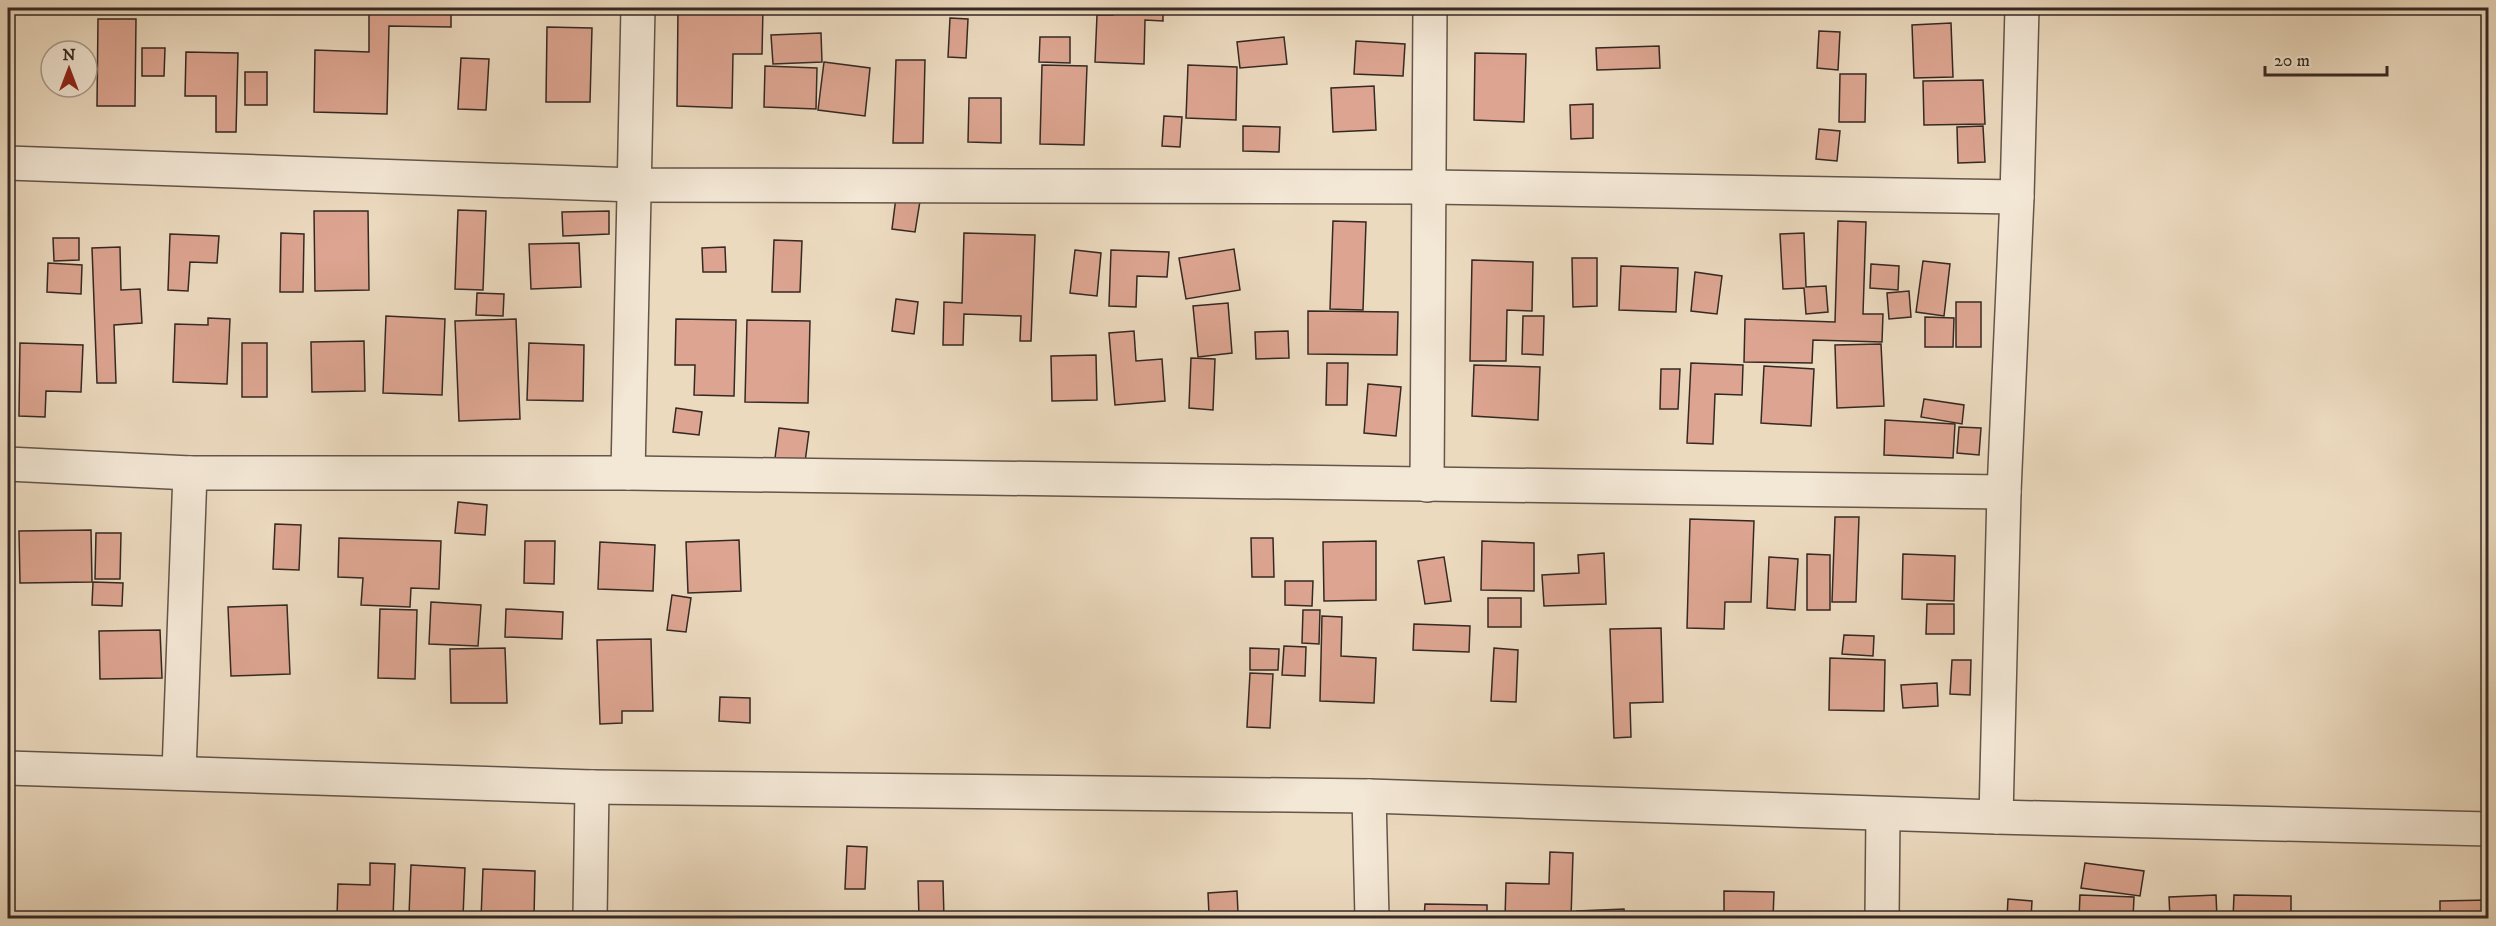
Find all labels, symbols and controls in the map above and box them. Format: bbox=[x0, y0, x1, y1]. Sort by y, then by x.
north arrow bbox=[39, 39, 99, 99]
scale bar bbox=[2265, 39, 2386, 77]
text: N bbox=[62, 45, 76, 65]
text: 20 m bbox=[2274, 50, 2310, 72]

